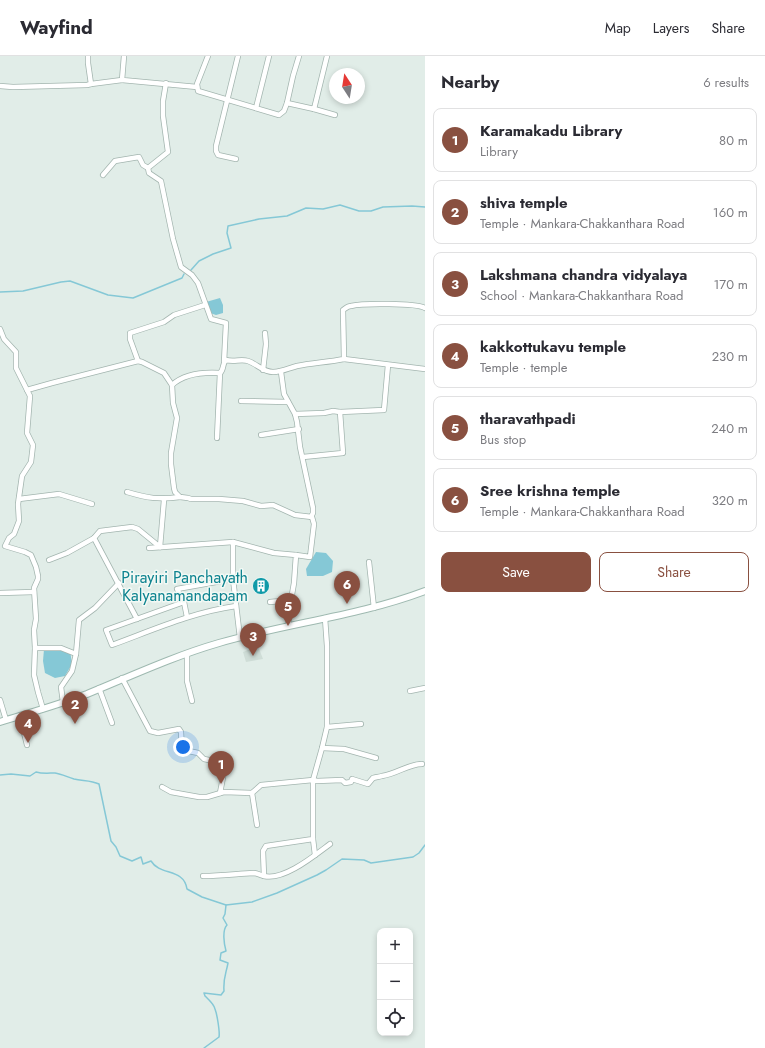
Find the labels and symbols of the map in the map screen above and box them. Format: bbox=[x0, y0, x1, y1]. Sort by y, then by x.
north arrow bbox=[329, 68, 365, 104]
place label: Pirayiri Panchayath Kalyanamandapam bbox=[121, 566, 248, 607]
pin: 6 bbox=[334, 571, 360, 604]
building icon: Pirayiri Panchayath Kalyanamandapam bbox=[251, 576, 271, 596]
pin: 5 bbox=[275, 593, 301, 626]
pin: 3 bbox=[240, 623, 266, 656]
pin: 2 bbox=[62, 691, 88, 724]
pin: 4 bbox=[15, 710, 41, 743]
your location bbox=[173, 737, 193, 757]
pin: 1 bbox=[208, 751, 234, 784]

